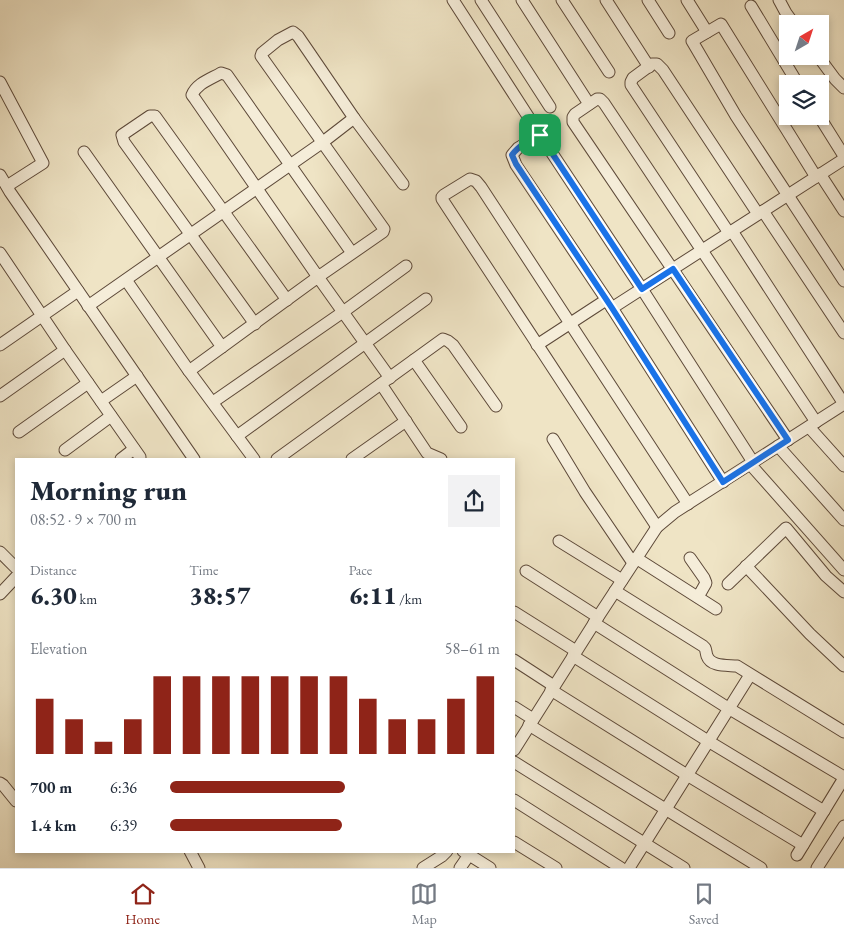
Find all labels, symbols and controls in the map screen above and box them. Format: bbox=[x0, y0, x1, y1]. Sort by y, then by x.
north arrow bbox=[779, 15, 829, 65]
map controls bbox=[779, 15, 829, 125]
button: layers bbox=[779, 75, 829, 125]
pin bbox=[519, 114, 561, 156]
icon: arrive bbox=[526, 121, 554, 149]
text: Morning run bbox=[30, 472, 187, 508]
button: share bbox=[448, 475, 500, 527]
text: 08:52 · 9 × 700 m bbox=[30, 509, 137, 530]
text: Distance bbox=[30, 561, 77, 579]
text: Time bbox=[189, 561, 219, 579]
text: Pace bbox=[349, 561, 372, 579]
text: 6.30 bbox=[30, 579, 77, 611]
text: 38:57 bbox=[189, 579, 251, 611]
text: 6:11 bbox=[349, 579, 396, 611]
text: km bbox=[77, 590, 97, 608]
text: /km bbox=[396, 590, 422, 608]
text: Elevation bbox=[30, 638, 88, 659]
text: 58–61 m bbox=[445, 638, 500, 659]
text: 700 m bbox=[30, 777, 72, 798]
text: 6:36 bbox=[110, 777, 137, 798]
text: 1.4 km bbox=[30, 815, 76, 836]
text: 6:39 bbox=[110, 815, 137, 836]
tab: Home bbox=[125, 880, 160, 928]
tab: Map bbox=[410, 880, 438, 928]
tab: Saved bbox=[689, 880, 719, 928]

